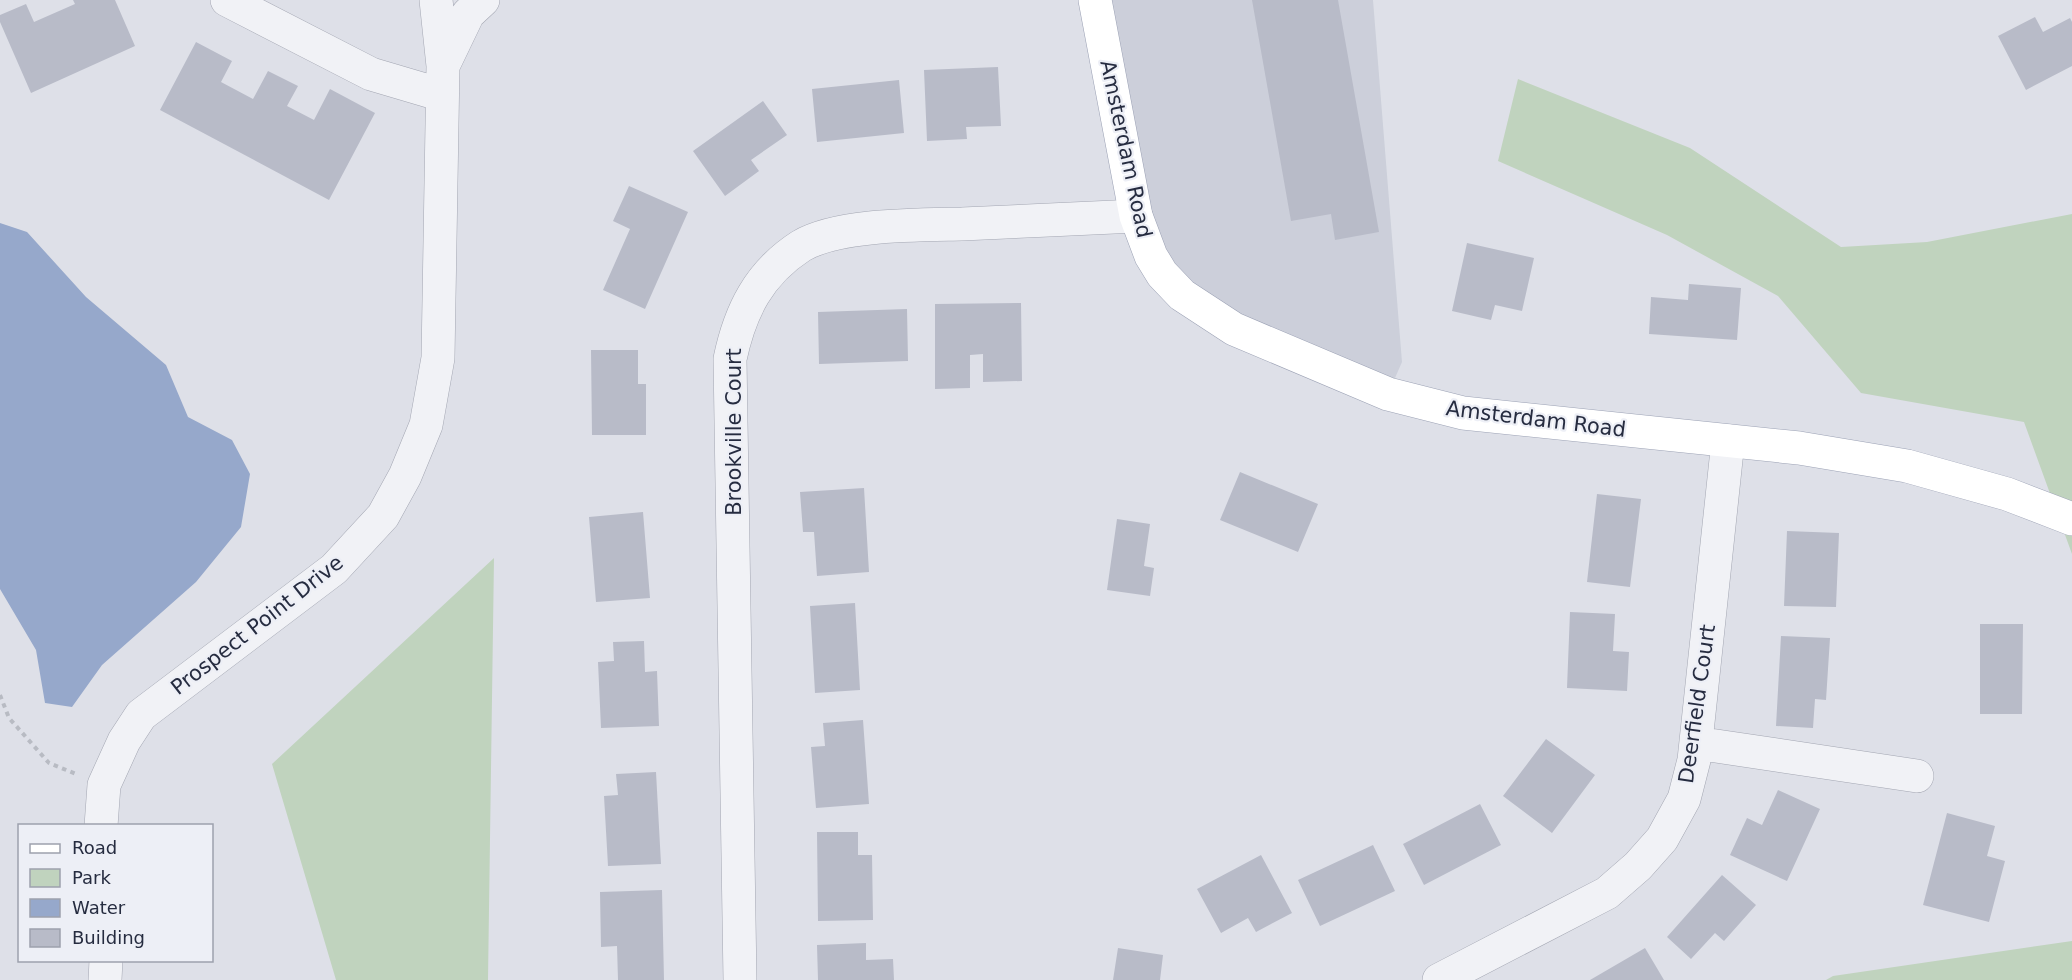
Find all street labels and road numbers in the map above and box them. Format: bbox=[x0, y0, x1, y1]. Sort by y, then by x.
street label: Amsterdam Road bbox=[1095, 58, 1157, 240]
street label: Brookville Court bbox=[722, 348, 746, 516]
street label: Amsterdam Road bbox=[1445, 396, 1627, 442]
street label: Prospect Point Drive bbox=[166, 550, 348, 700]
street label: Deerfield Court bbox=[1674, 623, 1720, 785]

